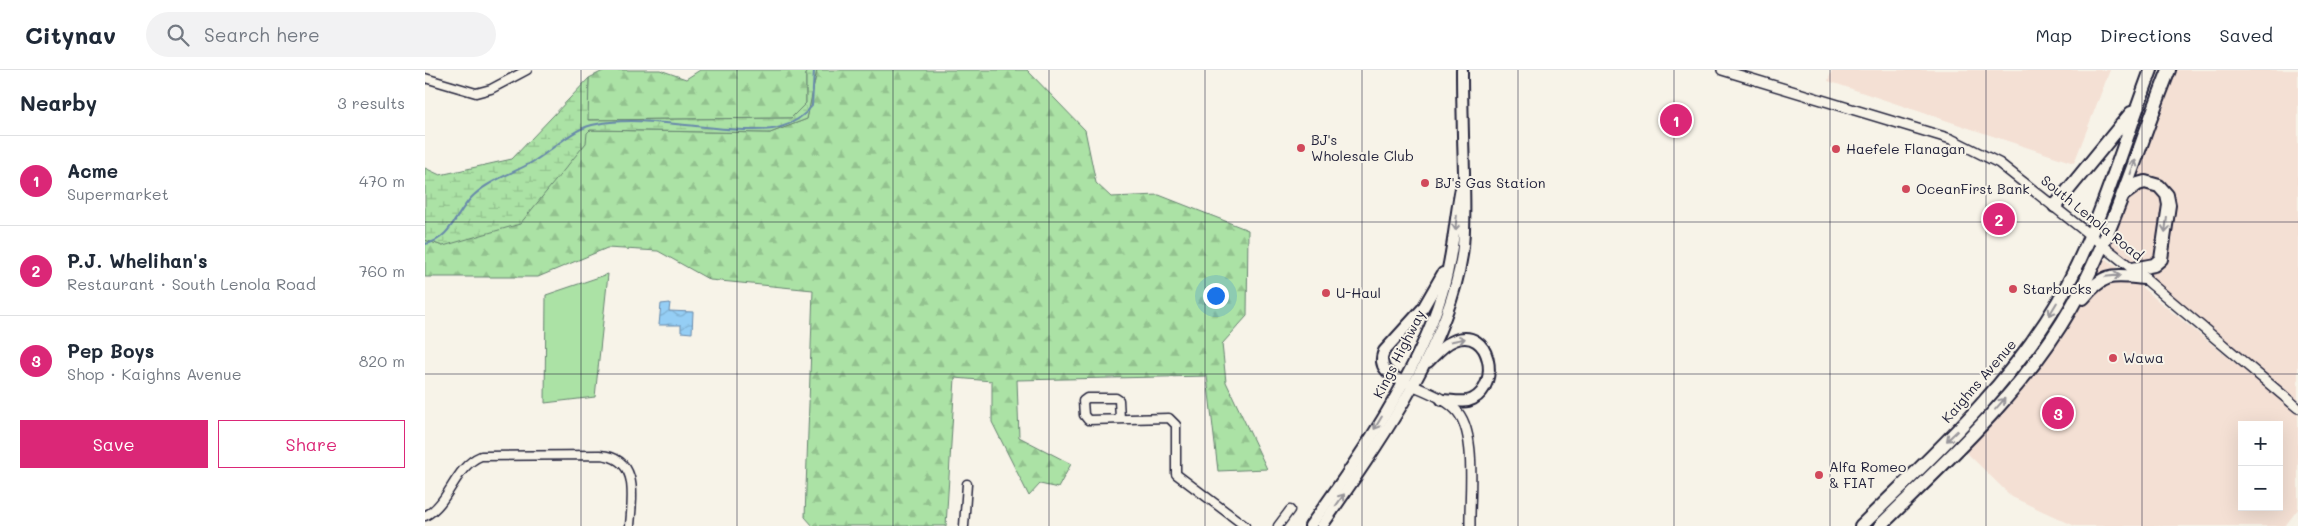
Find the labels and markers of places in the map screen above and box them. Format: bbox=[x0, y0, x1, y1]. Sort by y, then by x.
pin: 1 bbox=[1660, 101, 1692, 139]
place label: BJ's Wholesale Club bbox=[1311, 130, 1414, 165]
place label: Haefele Flanagan bbox=[1846, 139, 1965, 158]
marker: BJ's Wholesale Club bbox=[1295, 142, 1307, 154]
marker: Haefele Flanagan bbox=[1830, 143, 1842, 155]
place label: BJ's Gas Station bbox=[1435, 173, 1545, 192]
marker: BJ's Gas Station bbox=[1419, 177, 1431, 189]
place label: OceanFirst Bank bbox=[1916, 179, 2030, 198]
marker: OceanFirst Bank bbox=[1900, 183, 1912, 195]
pin: 2 bbox=[1983, 200, 2015, 238]
place label: Starbucks bbox=[2023, 279, 2092, 298]
place label: U-Haul bbox=[1336, 283, 1381, 302]
marker: Starbucks bbox=[2007, 283, 2019, 295]
marker: U-Haul bbox=[1320, 287, 1332, 299]
place label: Wawa bbox=[2123, 348, 2164, 367]
marker: Wawa bbox=[2107, 352, 2119, 364]
pin: 3 bbox=[2042, 394, 2074, 432]
place label: Alfa Romeo & FIAT bbox=[1829, 457, 1906, 492]
marker: Alfa Romeo & FIAT bbox=[1813, 469, 1825, 481]

